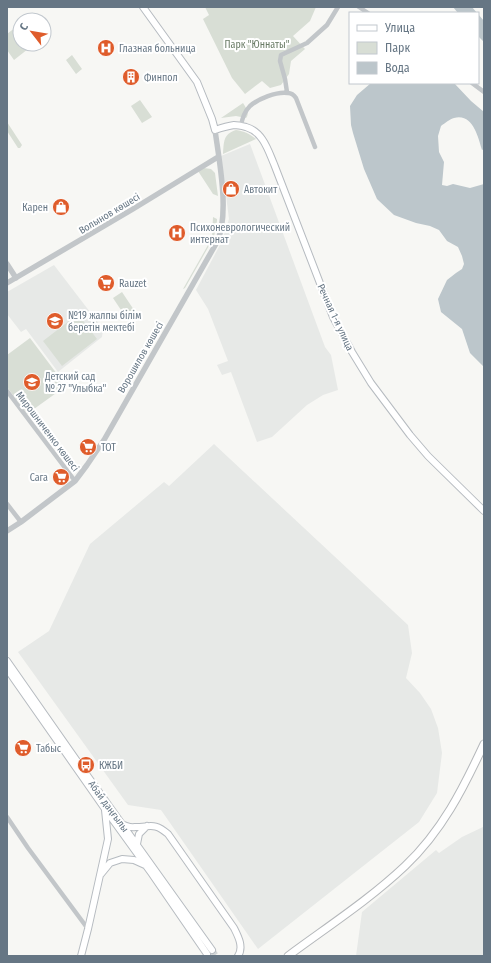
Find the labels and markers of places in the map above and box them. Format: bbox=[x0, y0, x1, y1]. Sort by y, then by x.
hospital icon: Глазная больница bbox=[96, 38, 116, 58]
place label: Глазная больница bbox=[119, 43, 196, 55]
building icon: Финпол bbox=[121, 67, 141, 87]
place label: Финпол bbox=[144, 72, 178, 84]
shop icon: Автокит bbox=[221, 179, 241, 199]
place label: Автокит bbox=[244, 184, 278, 196]
shop icon: Карен bbox=[51, 197, 71, 217]
place label: Карен bbox=[22, 202, 48, 214]
place label: Психоневрологический интернат bbox=[190, 222, 290, 246]
hospital icon: Психоневрологический интернат bbox=[167, 223, 187, 243]
supermarket icon: Rauzet bbox=[96, 273, 116, 293]
place label: Rauzet bbox=[119, 278, 147, 290]
place label: №19 жалпы білім беретін мектебі bbox=[68, 309, 141, 334]
school or university icon: №19 жалпы білім беретін мектебі bbox=[45, 311, 65, 331]
place label: Детский сад № 27 "Улыбка" bbox=[44, 371, 107, 395]
school or university icon: Детский сад № 27 "Улыбка" bbox=[22, 372, 42, 392]
supermarket icon: ТОТ bbox=[78, 437, 98, 457]
place label: ТОТ bbox=[101, 442, 116, 454]
supermarket icon: Сага bbox=[51, 467, 71, 487]
place label: Сага bbox=[30, 472, 48, 484]
supermarket icon: Табыс bbox=[13, 738, 33, 758]
place label: Табыс bbox=[36, 743, 62, 755]
bus stop icon: КЖБИ bbox=[76, 755, 96, 775]
place label: КЖБИ bbox=[99, 760, 123, 772]

